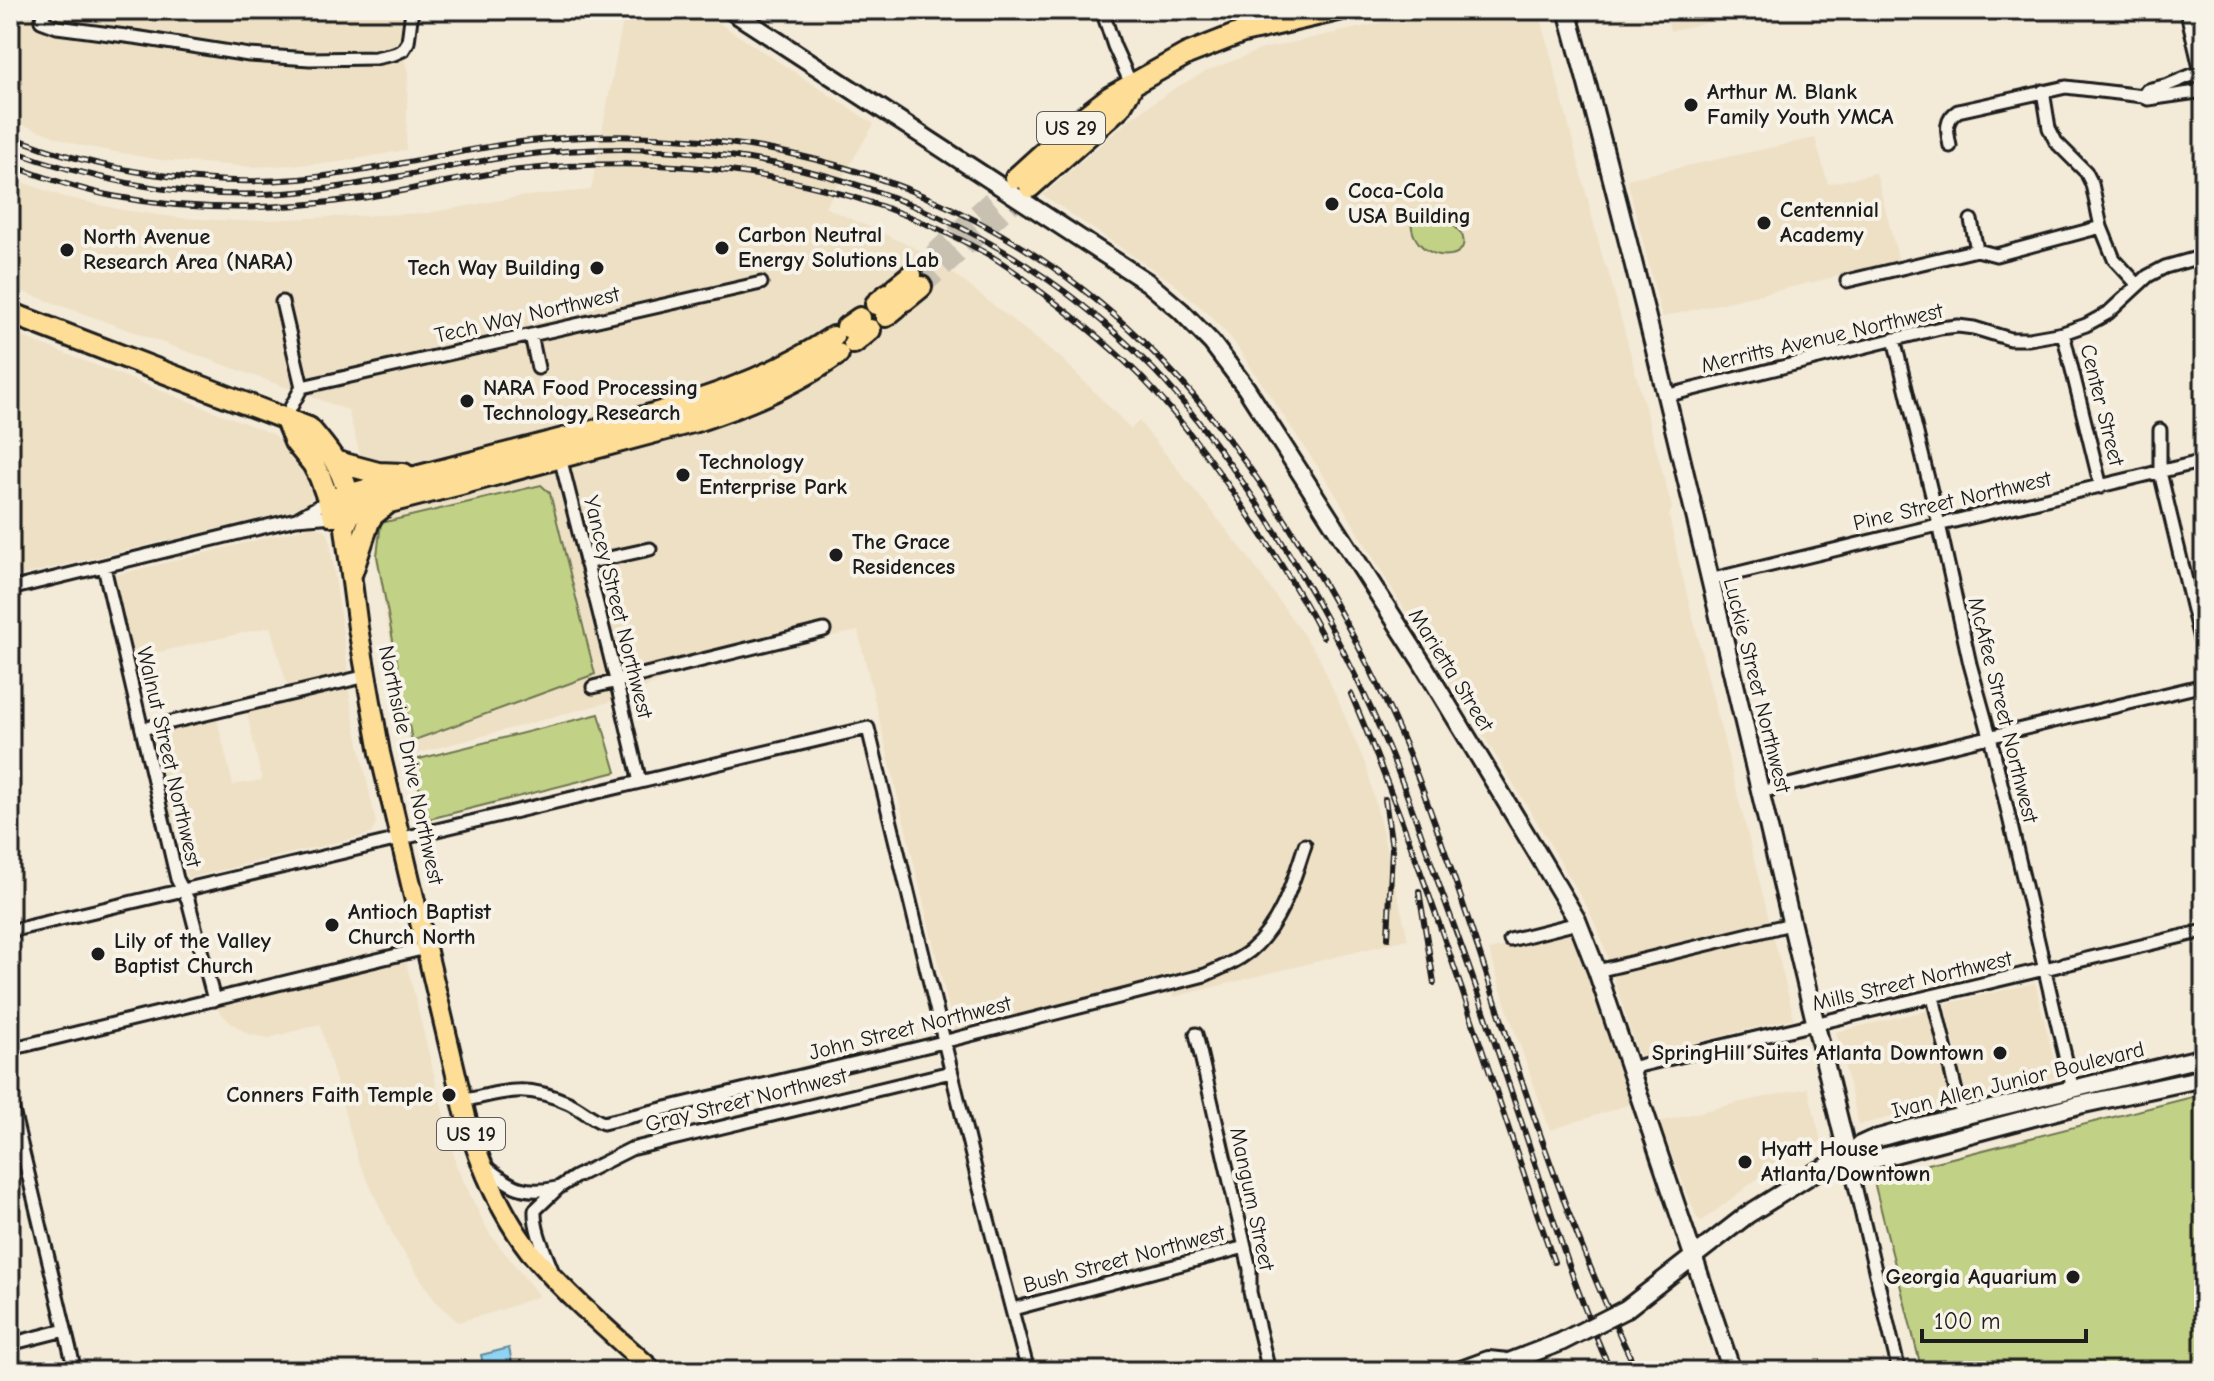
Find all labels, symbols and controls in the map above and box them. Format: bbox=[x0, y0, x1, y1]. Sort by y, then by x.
place label: Arthur M. Blank Family Youth YMCA bbox=[1707, 79, 1893, 130]
marker: Arthur M. Blank Family Youth YMCA bbox=[1682, 96, 1700, 114]
road number: US 29 bbox=[1037, 112, 1105, 144]
place label: Coca-Cola USA Building bbox=[1348, 178, 1471, 229]
marker: Coca-Cola USA Building bbox=[1323, 195, 1341, 213]
place label: Centennial Academy bbox=[1780, 197, 1879, 248]
marker: Centennial Academy bbox=[1755, 214, 1773, 232]
place label: Carbon Neutral Energy Solutions Lab bbox=[738, 222, 939, 273]
place label: North Avenue Research Area (NARA) bbox=[83, 224, 293, 275]
marker: Carbon Neutral Energy Solutions Lab bbox=[713, 239, 731, 257]
marker: North Avenue Research Area (NARA) bbox=[58, 241, 76, 259]
place label: Tech Way Building bbox=[408, 255, 581, 281]
marker: Tech Way Building bbox=[588, 259, 606, 277]
street label: Tech Way Northwest bbox=[432, 281, 623, 349]
street label: Merritts Avenue Northwest bbox=[1698, 297, 1946, 379]
street label: Center Street bbox=[2074, 341, 2130, 469]
place label: NARA Food Processing Technology Research bbox=[483, 375, 698, 426]
marker: NARA Food Processing Technology Research bbox=[458, 392, 476, 410]
place label: Technology Enterprise Park bbox=[699, 449, 847, 500]
street label: Pine Street Northwest bbox=[1850, 465, 2054, 536]
marker: Technology Enterprise Park bbox=[674, 466, 692, 484]
street label: Yancey Street Northwest bbox=[578, 493, 658, 722]
place label: The Grace Residences bbox=[852, 529, 955, 580]
marker: The Grace Residences bbox=[827, 546, 845, 564]
street label: Luckie Street Northwest bbox=[1718, 575, 1797, 796]
street label: McAfee Street Northwest bbox=[1962, 595, 2044, 826]
street label: Marietta Street bbox=[1403, 604, 1500, 737]
street label: Northside Drive Northwest bbox=[373, 643, 449, 888]
street label: Walnut Street Northwest bbox=[131, 644, 207, 870]
place label: Antioch Baptist Church North bbox=[348, 899, 492, 950]
marker: Antioch Baptist Church North bbox=[323, 916, 341, 934]
place label: Lily of the Valley Baptist Church bbox=[114, 928, 272, 979]
marker: Lily of the Valley Baptist Church bbox=[89, 945, 107, 963]
street label: Mills Street Northwest bbox=[1810, 945, 2015, 1017]
street label: John Street Northwest bbox=[806, 990, 1015, 1066]
street label: Ivan Allen Junior Boulevard bbox=[1889, 1036, 2147, 1124]
place label: SpringHill Suites Atlanta Downtown bbox=[1652, 1040, 1984, 1066]
marker: SpringHill Suites Atlanta Downtown bbox=[1991, 1044, 2009, 1062]
street label: Gray Street Northwest bbox=[642, 1062, 850, 1138]
place label: Conners Faith Temple bbox=[226, 1082, 433, 1108]
marker: Conners Faith Temple bbox=[440, 1086, 458, 1104]
road number: US 19 bbox=[437, 1118, 505, 1150]
street label: Mangum Street bbox=[1224, 1125, 1280, 1274]
place label: Hyatt House Atlanta/Downtown bbox=[1761, 1136, 1931, 1187]
marker: Hyatt House Atlanta/Downtown bbox=[1736, 1153, 1754, 1171]
street label: Bush Street Northwest bbox=[1020, 1219, 1228, 1298]
place label: Georgia Aquarium bbox=[1886, 1264, 2057, 1290]
marker: Georgia Aquarium bbox=[2064, 1268, 2082, 1286]
scale bar bbox=[1922, 1293, 2086, 1343]
text: 100 m bbox=[1934, 1307, 2001, 1335]

